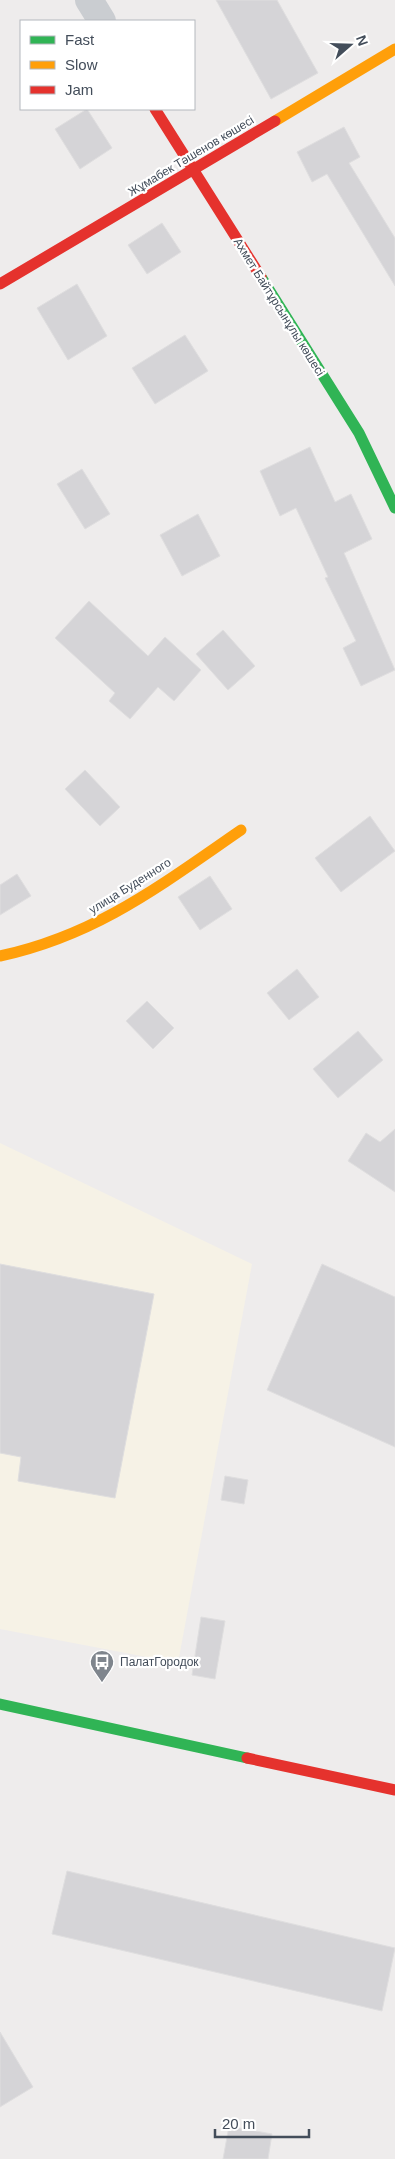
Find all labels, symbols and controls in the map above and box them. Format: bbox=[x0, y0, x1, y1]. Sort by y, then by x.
legend bbox=[20, 20, 195, 110]
north arrow bbox=[325, 20, 375, 70]
text: Fast bbox=[65, 31, 95, 48]
text: N bbox=[353, 33, 371, 48]
text: Slow bbox=[65, 56, 98, 73]
text: Jam bbox=[65, 81, 93, 98]
street label: Жұмабек Тәшенов көшесі bbox=[126, 113, 256, 199]
street label: Ахмет Байтұрсынұлы көшесі bbox=[231, 235, 327, 379]
street label: улица Буденного bbox=[86, 855, 174, 917]
bus stop icon: ПалатГородок bbox=[89, 1649, 115, 1683]
place label: ПалатГородок bbox=[120, 1655, 199, 1669]
scale bar bbox=[215, 2106, 309, 2138]
text: 20 m bbox=[222, 2115, 255, 2132]

